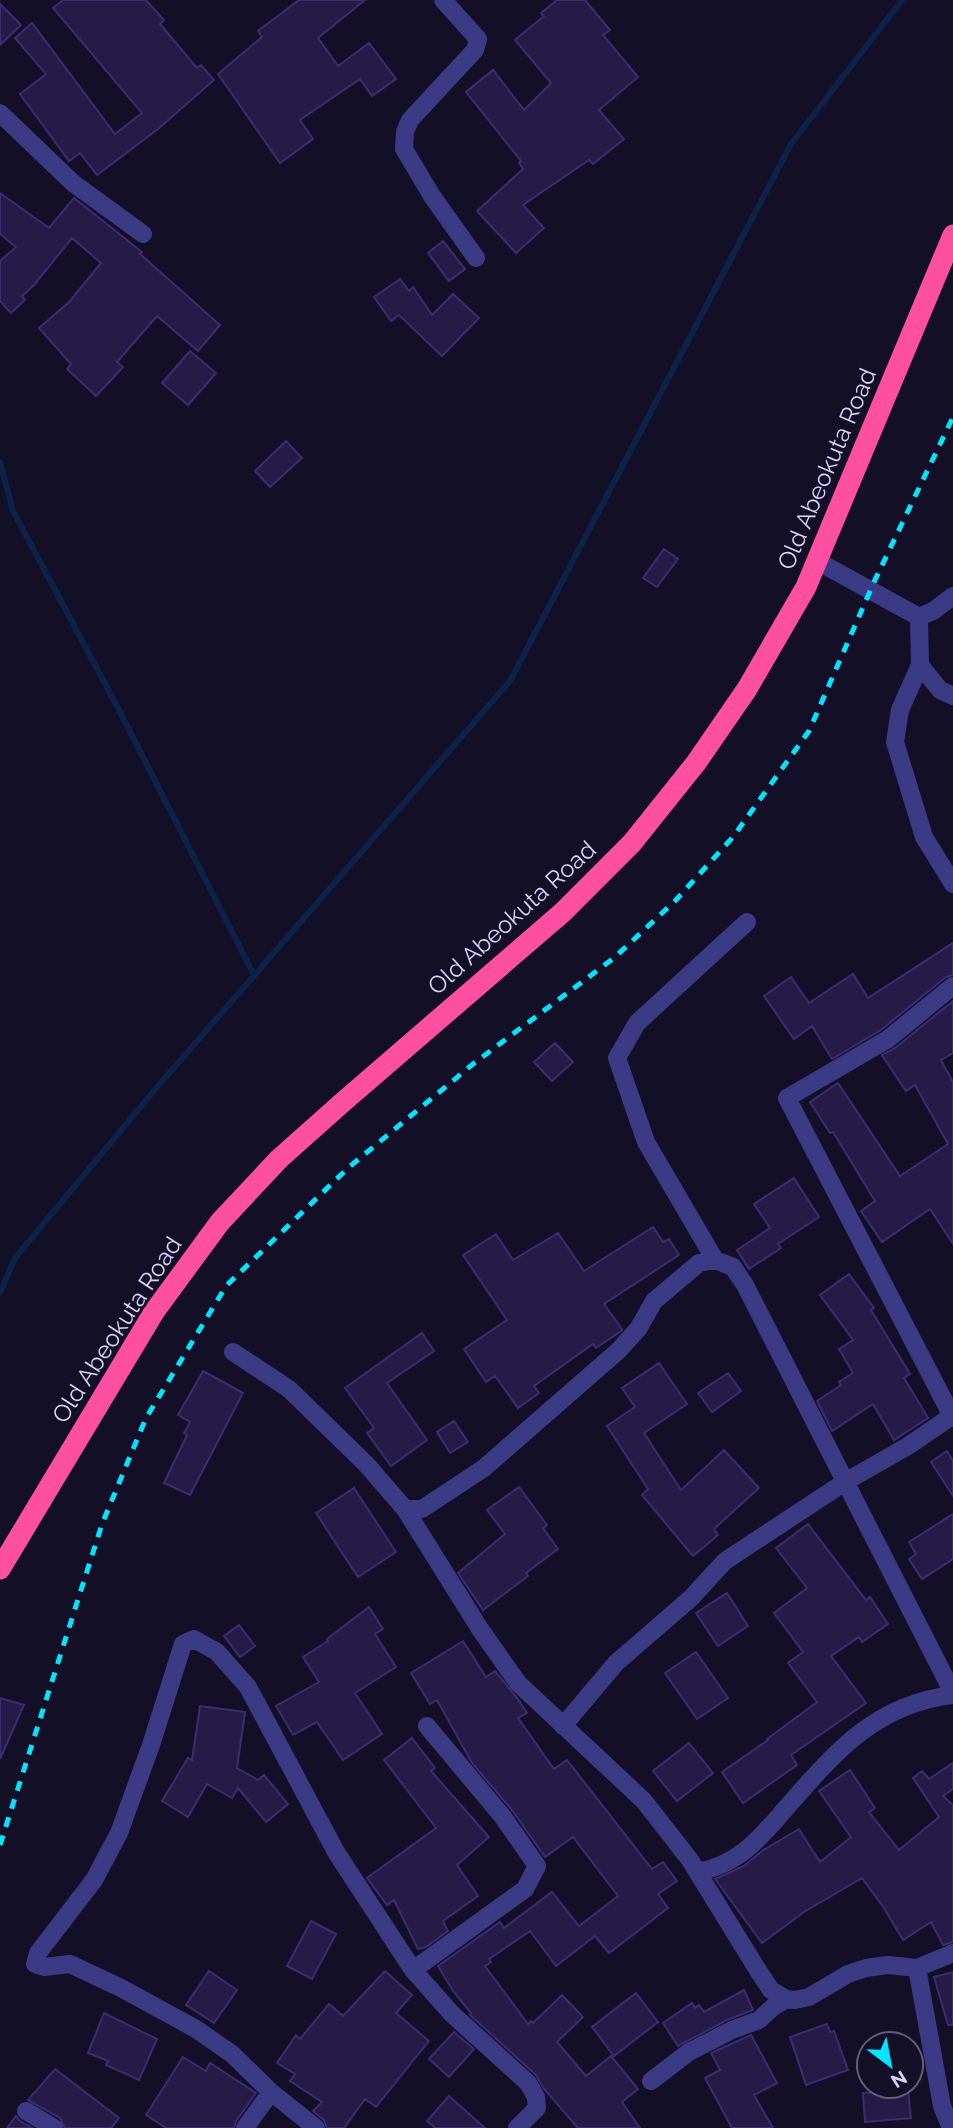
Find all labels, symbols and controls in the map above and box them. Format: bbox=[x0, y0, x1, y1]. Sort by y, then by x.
street label: Old Abeokuta Road bbox=[771, 364, 882, 574]
street label: Old Abeokuta Road bbox=[422, 835, 602, 1001]
street label: Old Abeokuta Road bbox=[46, 1231, 188, 1428]
north arrow bbox=[855, 2030, 925, 2100]
text: N bbox=[887, 2066, 911, 2093]

